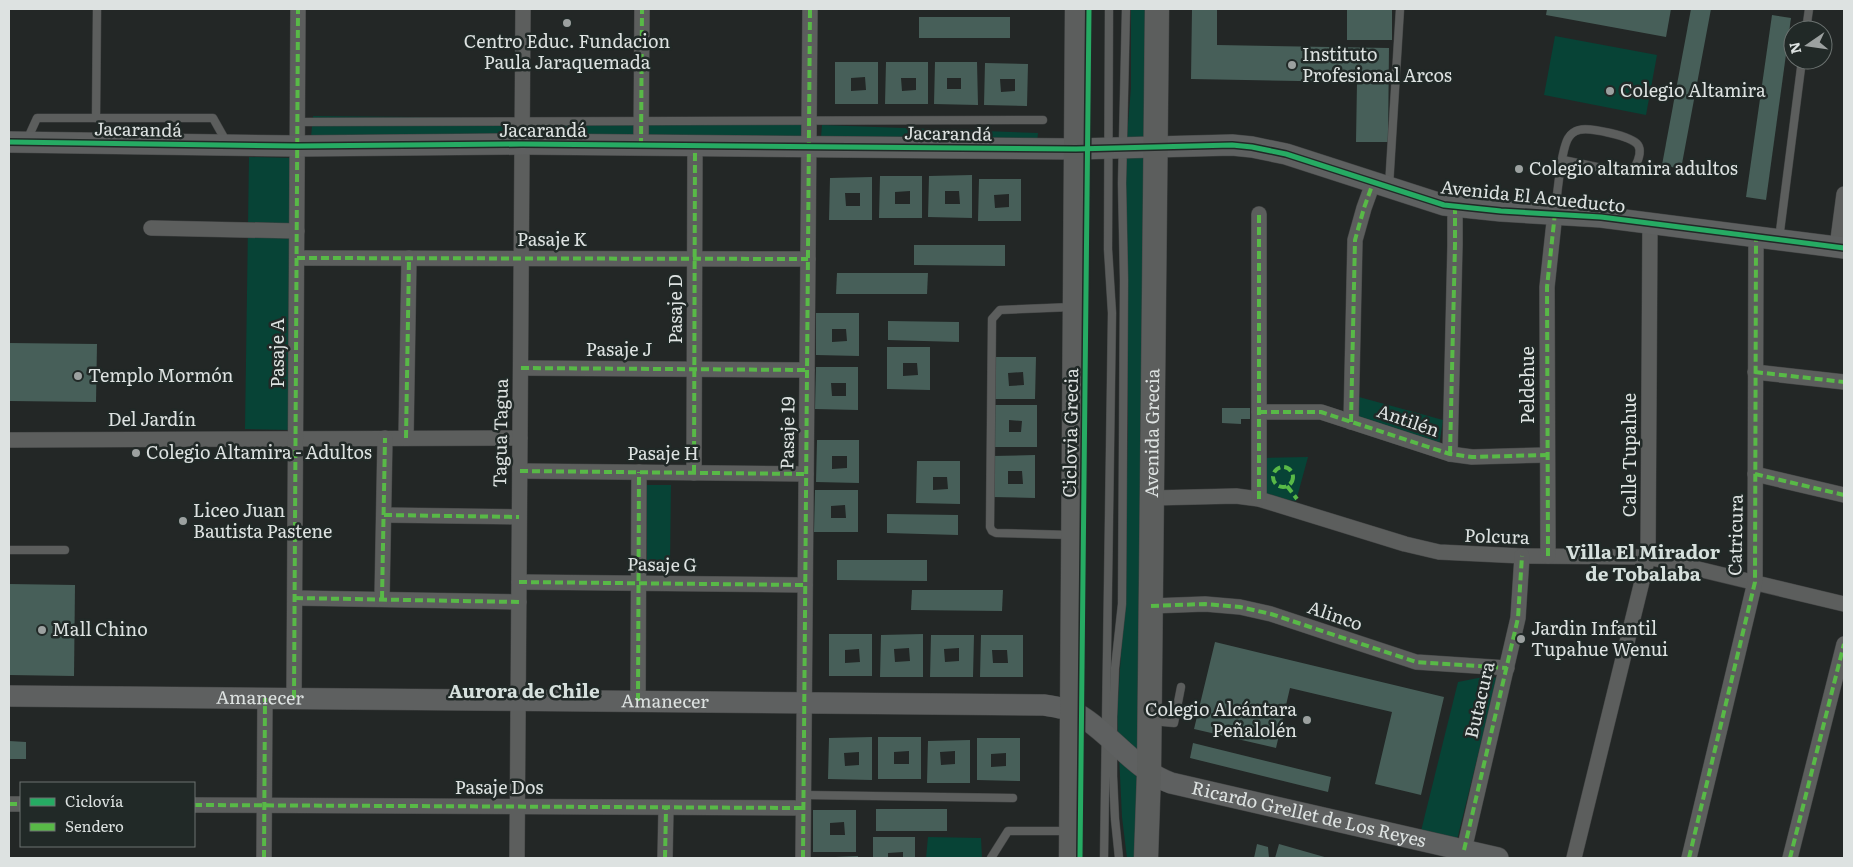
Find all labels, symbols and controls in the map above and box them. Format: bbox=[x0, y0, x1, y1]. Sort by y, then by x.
marker: Centro Educ. Fundacion Paula Jaraquemada bbox=[561, 17, 573, 29]
north arrow bbox=[1783, 20, 1833, 70]
place label: Centro Educ. Fundacion Paula Jaraquemada bbox=[464, 27, 670, 75]
place label: Instituto Profesional Arcos bbox=[1302, 40, 1452, 88]
text: N bbox=[1783, 40, 1805, 56]
marker: Instituto Profesional Arcos bbox=[1286, 59, 1298, 71]
place label: Colegio Altamira bbox=[1620, 76, 1766, 103]
marker: Colegio Altamira bbox=[1604, 85, 1616, 97]
street label: Jacarandá bbox=[94, 114, 183, 143]
street label: Jacarandá bbox=[499, 116, 587, 143]
street label: Jacarandá bbox=[904, 118, 993, 147]
place label: Colegio altamira adultos bbox=[1529, 154, 1738, 181]
marker: Colegio altamira adultos bbox=[1513, 163, 1525, 175]
street label: Avenida El Acueducto bbox=[1439, 172, 1627, 219]
street label: Pasaje K bbox=[517, 225, 587, 252]
street label: Pasaje D bbox=[661, 274, 688, 344]
street label: Pasaje A bbox=[263, 318, 290, 388]
street label: Pasaje J bbox=[586, 335, 652, 362]
street label: Peldehue bbox=[1513, 346, 1540, 424]
place label: Templo Mormón bbox=[88, 361, 234, 388]
street label: Ciclovia Grecia bbox=[1055, 368, 1084, 498]
street label: Avenida Grecia bbox=[1137, 368, 1165, 498]
marker: Templo Mormón bbox=[72, 370, 84, 382]
street label: Tagua Tagua bbox=[485, 378, 514, 488]
street label: Calle Tupahue bbox=[1615, 393, 1642, 517]
street label: Pasaje 19 bbox=[772, 396, 801, 470]
street label: Antilén bbox=[1374, 396, 1443, 443]
street label: Del Jardín bbox=[108, 405, 196, 432]
place label: Colegio Altamira - Adultos bbox=[146, 438, 372, 465]
street label: Pasaje H bbox=[627, 439, 699, 466]
marker: Colegio Altamira - Adultos bbox=[130, 447, 142, 459]
street label: Catricura bbox=[1720, 494, 1749, 576]
place label: Liceo Juan Bautista Pastene bbox=[193, 496, 332, 544]
marker: Liceo Juan Bautista Pastene bbox=[177, 515, 189, 527]
street label: Polcura bbox=[1464, 521, 1531, 550]
district label: Villa El Mirador de Tobalaba bbox=[1566, 537, 1721, 587]
street label: Pasaje G bbox=[627, 549, 697, 578]
street label: Alinco bbox=[1304, 593, 1367, 637]
place label: Jardin Infantil Tupahue Wenui bbox=[1531, 614, 1668, 662]
place label: Mall Chino bbox=[52, 615, 148, 642]
marker: Mall Chino bbox=[36, 624, 48, 636]
marker: Jardin Infantil Tupahue Wenui bbox=[1515, 633, 1527, 645]
street label: Butacura bbox=[1457, 658, 1501, 741]
district label: Aurora de Chile bbox=[448, 676, 600, 704]
street label: Amanecer bbox=[216, 683, 304, 711]
street label: Amanecer bbox=[621, 686, 709, 714]
place label: Colegio Alcántara Peñalolén bbox=[1145, 695, 1297, 743]
marker: Colegio Alcántara Peñalolén bbox=[1301, 714, 1313, 726]
street label: Pasaje Dos bbox=[455, 773, 543, 800]
street label: Ricardo Grellet de Los Reyes bbox=[1189, 773, 1429, 853]
legend bbox=[20, 782, 195, 847]
text: Ciclovía bbox=[65, 789, 124, 812]
text: Sendero bbox=[65, 814, 124, 837]

